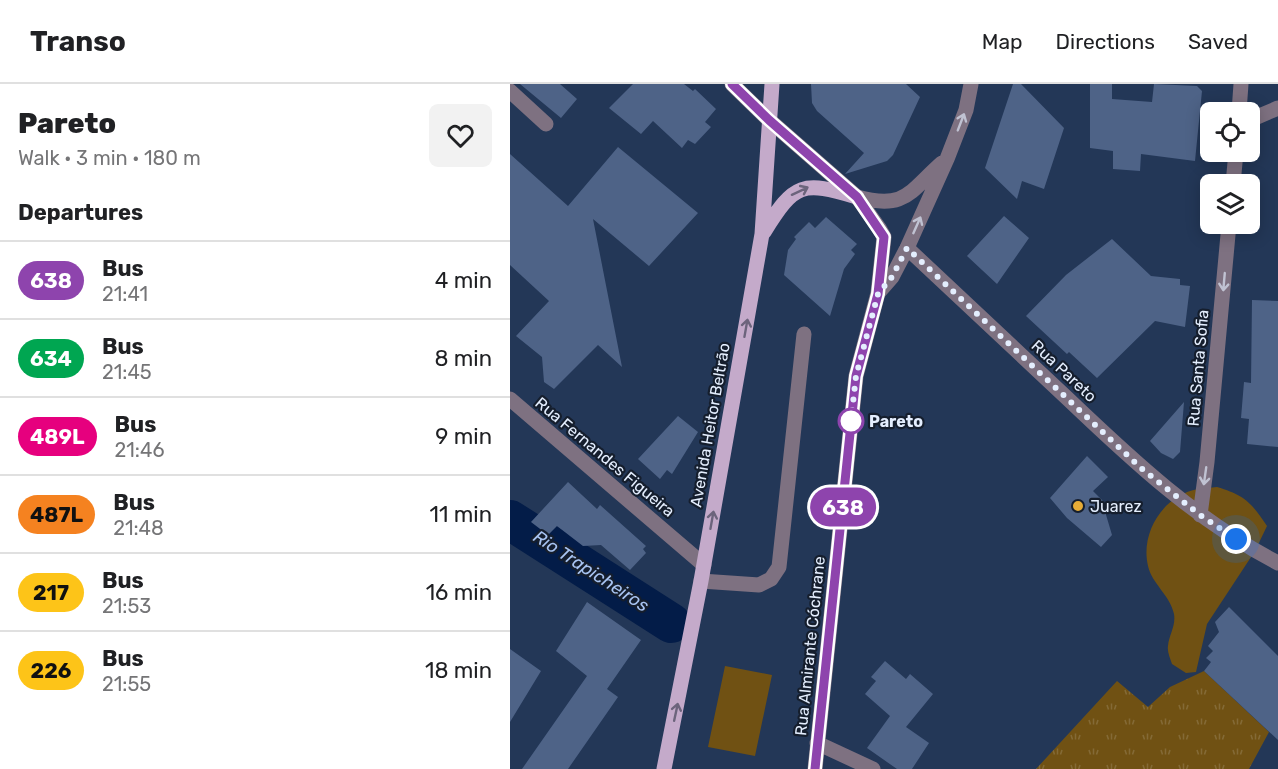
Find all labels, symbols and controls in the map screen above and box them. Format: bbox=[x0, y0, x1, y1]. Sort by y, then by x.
text: Transo bbox=[30, 25, 126, 58]
text: Map bbox=[982, 29, 1023, 54]
text: Directions bbox=[1056, 29, 1155, 54]
text: Saved bbox=[1188, 29, 1248, 54]
map controls bbox=[1200, 102, 1260, 234]
button: locate bbox=[1200, 102, 1260, 162]
button: heart bbox=[429, 104, 492, 167]
text: Pareto bbox=[18, 107, 116, 140]
one-way arrow bbox=[956, 113, 967, 132]
text: Walk · 3 min · 180 m bbox=[18, 146, 201, 170]
button: layers bbox=[1200, 174, 1260, 234]
one-way arrow bbox=[790, 185, 808, 197]
text: Departures bbox=[18, 199, 143, 226]
one-way arrow bbox=[912, 216, 924, 234]
text: Bus bbox=[102, 255, 144, 282]
text: 4 min bbox=[435, 267, 492, 294]
text: 638 bbox=[30, 268, 72, 293]
one-way arrow bbox=[1218, 271, 1229, 291]
text: 21:41 bbox=[102, 282, 148, 306]
street label: Rua Santa Sofia bbox=[1183, 309, 1213, 427]
one-way arrow bbox=[741, 319, 752, 338]
text: Bus bbox=[102, 333, 144, 360]
street label: Rua Pareto bbox=[1028, 336, 1100, 406]
street label: Avenida Heitor Beltrão bbox=[686, 341, 734, 509]
text: 8 min bbox=[434, 345, 492, 372]
text: 634 bbox=[30, 346, 72, 371]
text: 21:45 bbox=[102, 360, 152, 384]
street label: Rua Fernandes Figueira bbox=[532, 393, 678, 521]
marker: Pareto bbox=[838, 408, 864, 434]
text: Bus bbox=[115, 411, 156, 438]
place label: Pareto bbox=[869, 412, 923, 431]
text: 9 min bbox=[435, 423, 492, 450]
text: 489L bbox=[30, 424, 85, 449]
text: 21:46 bbox=[115, 438, 164, 462]
one-way arrow bbox=[1199, 465, 1210, 485]
line badge: 638 bbox=[808, 488, 878, 526]
text: Bus bbox=[113, 489, 155, 516]
text: 638 bbox=[822, 495, 864, 520]
place label: Juarez bbox=[1090, 497, 1142, 516]
marker: Juarez bbox=[1071, 499, 1085, 513]
text: 11 min bbox=[430, 501, 492, 528]
text: 487L bbox=[30, 502, 83, 527]
one-way arrow bbox=[706, 511, 717, 530]
text: 21:48 bbox=[113, 516, 164, 540]
your location bbox=[1221, 524, 1251, 554]
water label: Rio Trapicheiros bbox=[529, 525, 653, 617]
street label: Rua Almirante Cóchrane bbox=[791, 555, 829, 737]
text: Bus bbox=[102, 567, 144, 594]
text: 16 min bbox=[426, 579, 492, 606]
text: 217 bbox=[33, 580, 69, 605]
text: 21:53 bbox=[102, 594, 151, 618]
text: Bus bbox=[102, 645, 144, 672]
text: 18 min bbox=[425, 657, 492, 684]
text: 226 bbox=[31, 658, 71, 683]
text: 21:55 bbox=[102, 672, 151, 696]
one-way arrow bbox=[671, 703, 682, 722]

